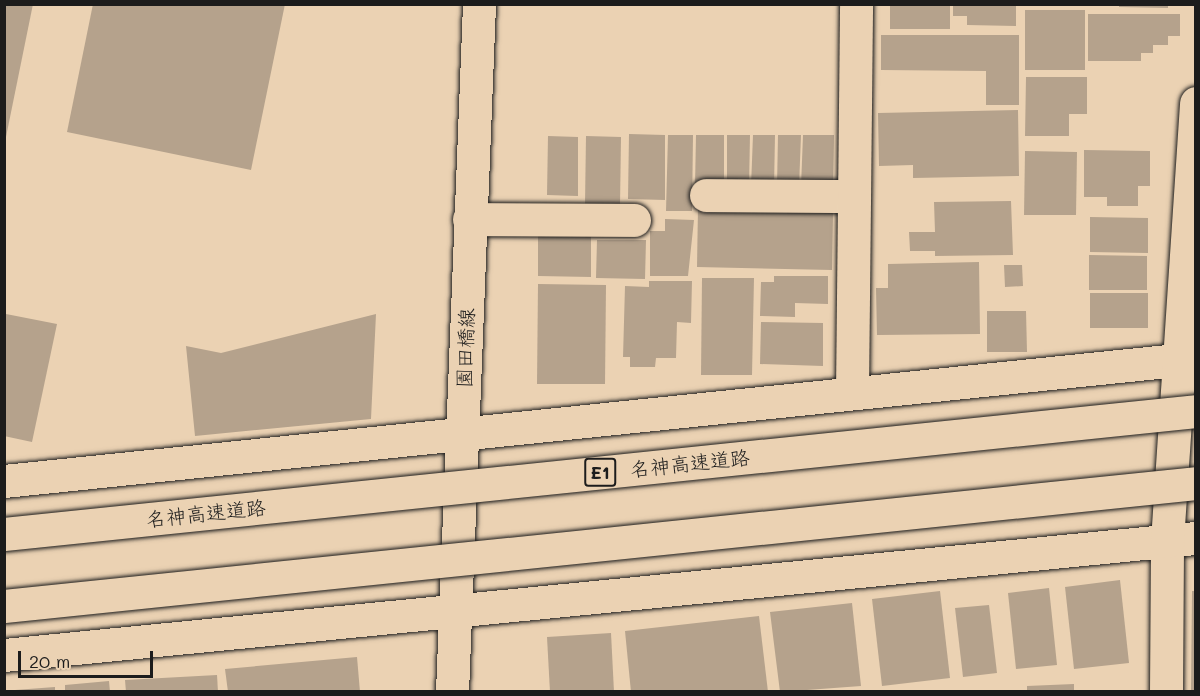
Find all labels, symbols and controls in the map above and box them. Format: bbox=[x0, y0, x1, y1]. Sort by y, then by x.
street label: 園田橋線 bbox=[452, 308, 478, 388]
street label: 名神高速道路 bbox=[629, 445, 751, 481]
road number: E1 bbox=[584, 457, 616, 487]
street label: 名神高速道路 bbox=[145, 495, 267, 531]
scale bar bbox=[21, 639, 156, 677]
text: 20 m bbox=[29, 649, 70, 673]

